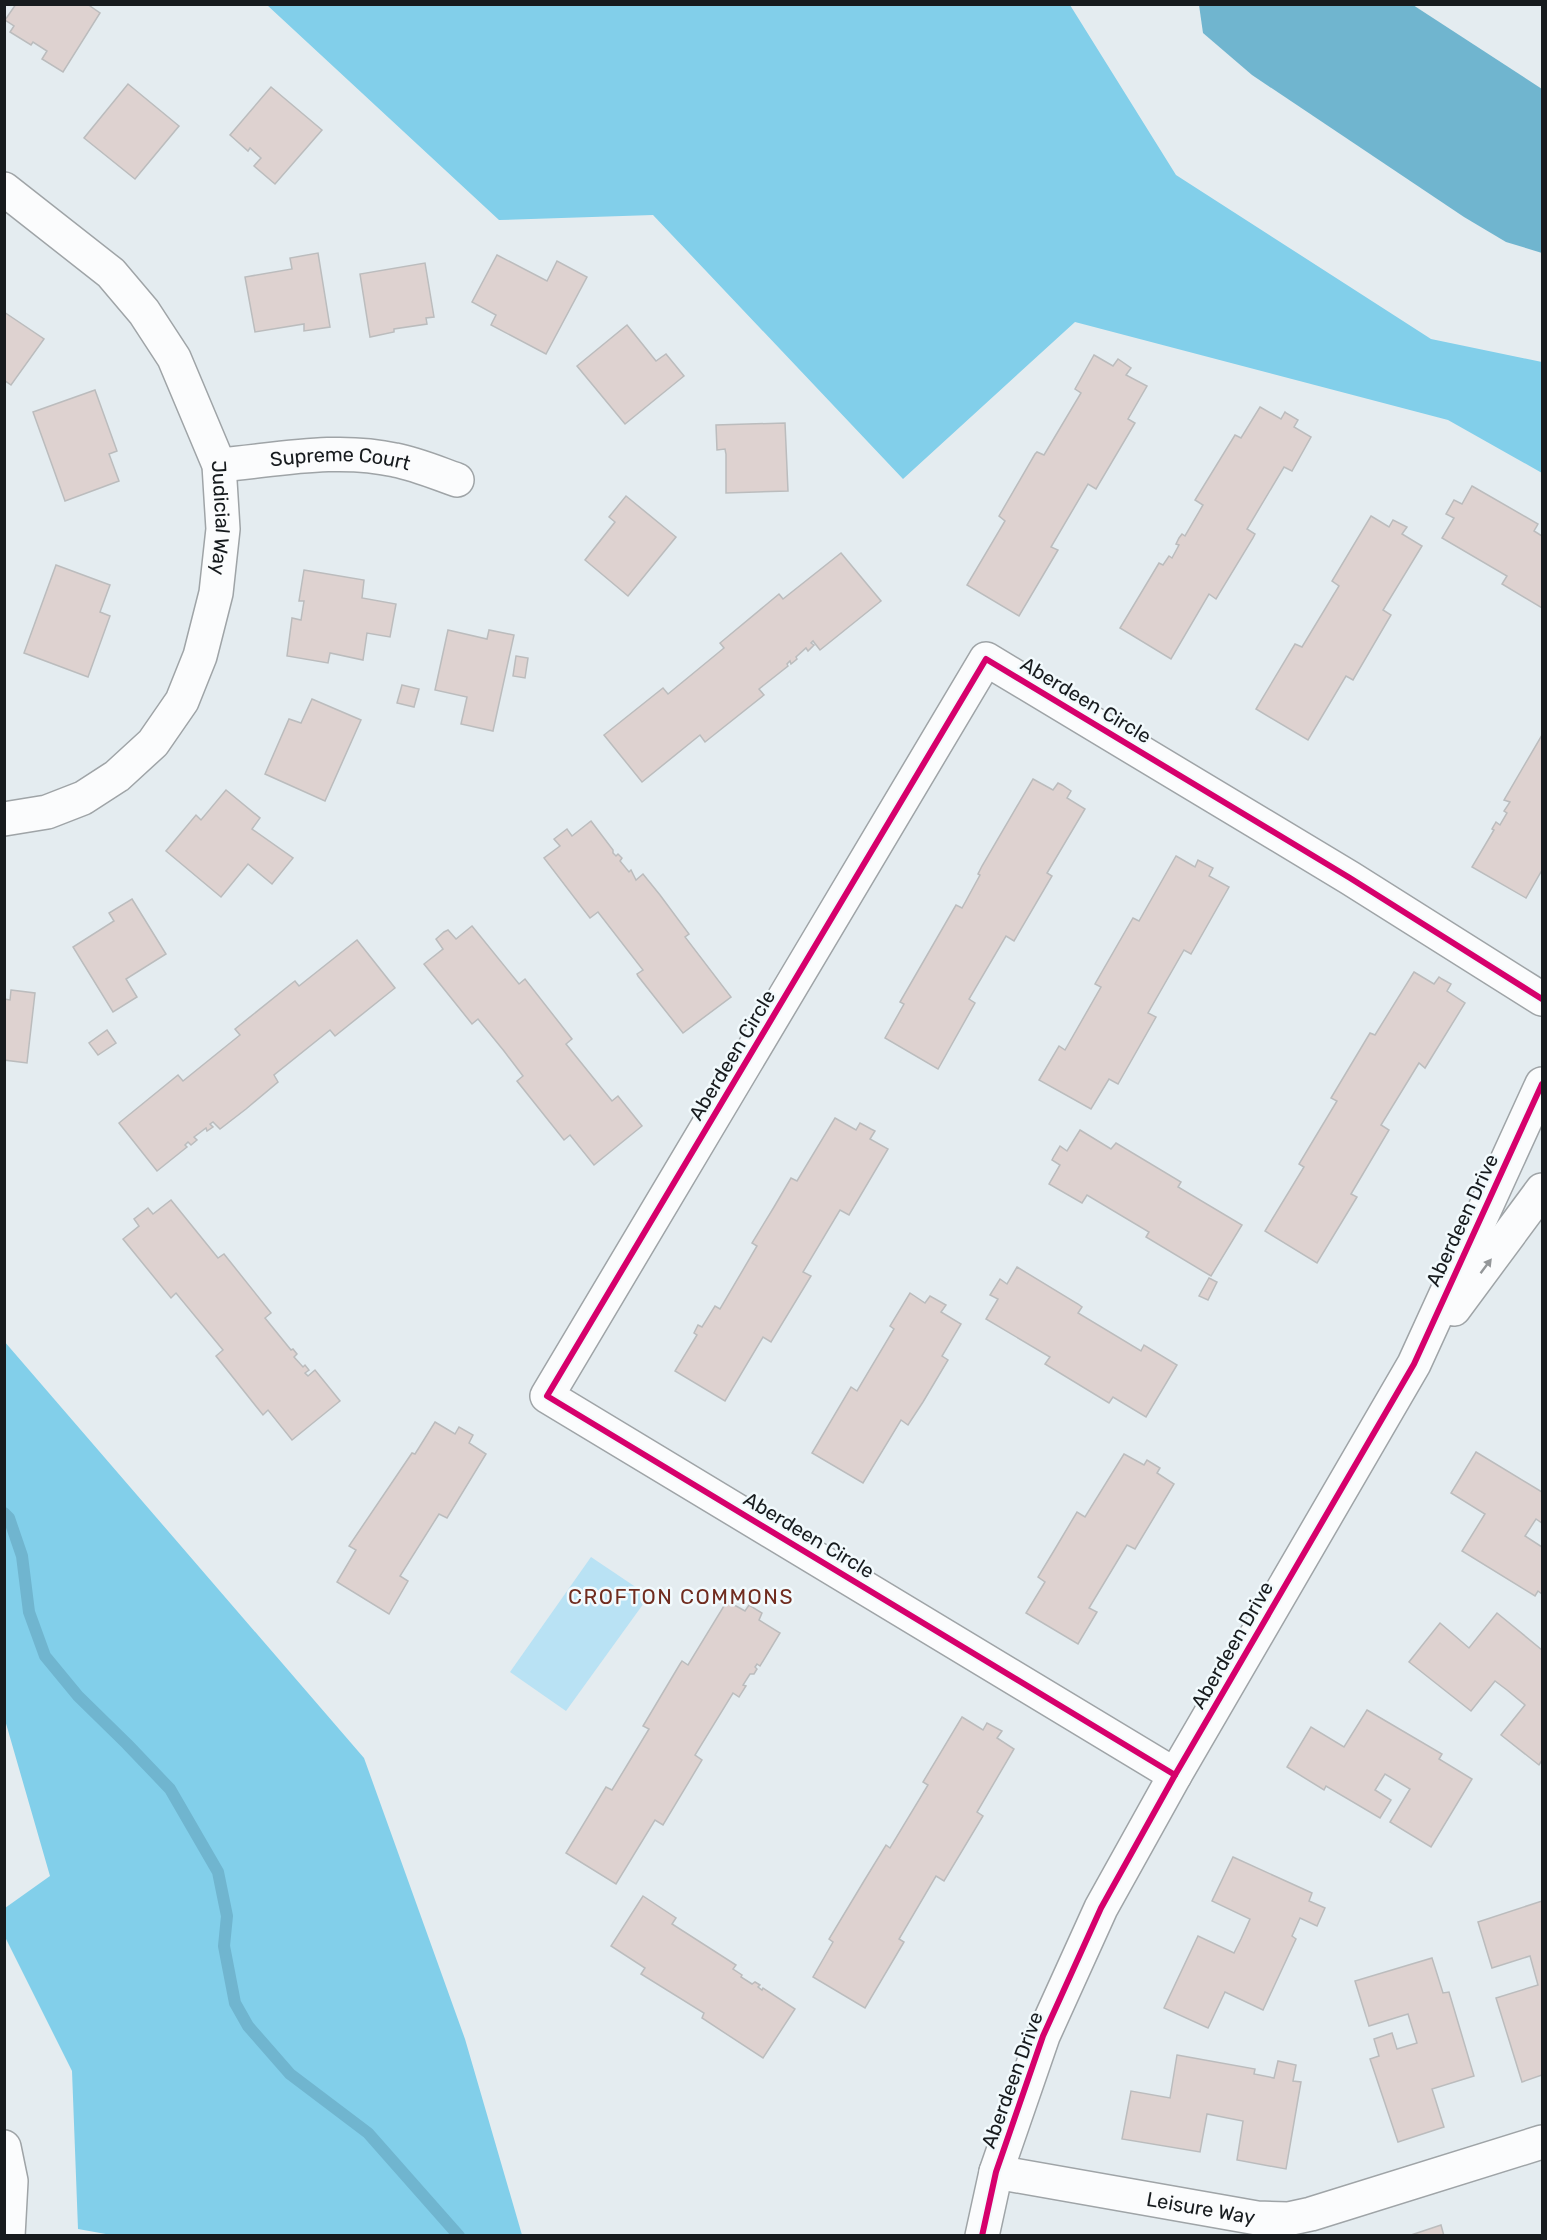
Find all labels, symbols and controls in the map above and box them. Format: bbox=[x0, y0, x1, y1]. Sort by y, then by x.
street label: Supreme Court bbox=[269, 442, 414, 475]
street label: Judicial Way bbox=[206, 460, 235, 576]
street label: Aberdeen Circle bbox=[1016, 652, 1156, 748]
street label: Aberdeen Circle bbox=[684, 985, 780, 1125]
street label: Aberdeen Drive bbox=[1421, 1150, 1503, 1290]
one-way arrow bbox=[1480, 1259, 1492, 1274]
street label: Aberdeen Circle bbox=[739, 1487, 879, 1583]
street label: Aberdeen Drive bbox=[1186, 1577, 1278, 1713]
district label: CROFTON COMMONS bbox=[568, 1584, 794, 1609]
street label: Aberdeen Drive bbox=[976, 2009, 1048, 2151]
street label: Leisure Way bbox=[1145, 2187, 1257, 2229]

